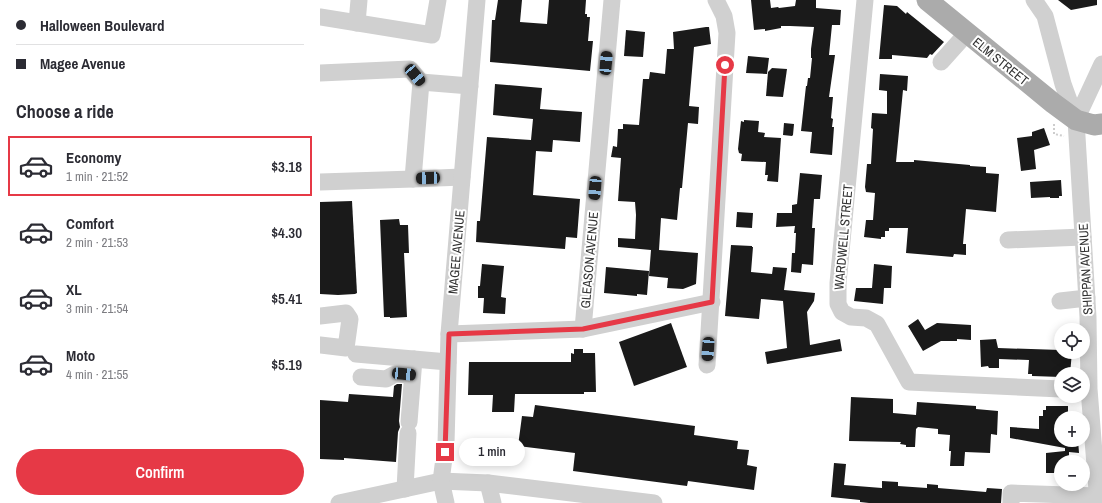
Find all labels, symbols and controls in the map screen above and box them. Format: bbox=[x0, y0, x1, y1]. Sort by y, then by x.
text: Halloween Boulevard bbox=[40, 15, 164, 36]
street label: ELM STREET bbox=[969, 34, 1032, 89]
car bbox=[599, 51, 613, 75]
text: Magee Avenue bbox=[40, 53, 125, 74]
route start bbox=[716, 56, 734, 74]
car bbox=[403, 62, 427, 88]
text: Choose a ride bbox=[16, 99, 114, 124]
text: Economy bbox=[66, 147, 121, 168]
icon: car bbox=[18, 148, 54, 184]
text: $3.18 bbox=[271, 156, 302, 177]
text: 1 min · 21:52 bbox=[66, 168, 128, 185]
car bbox=[416, 172, 440, 184]
car bbox=[588, 176, 602, 200]
street label: WARDWELL STREET bbox=[830, 183, 857, 291]
street label: MAGEE AVENUE bbox=[444, 209, 469, 295]
street label: GLEASON AVENUE bbox=[577, 211, 602, 309]
text: Comfort bbox=[66, 213, 114, 234]
icon: car bbox=[18, 214, 54, 250]
text: $4.30 bbox=[271, 222, 302, 243]
street label: SHIPPAN AVENUE bbox=[1075, 223, 1096, 315]
text: 2 min · 21:53 bbox=[66, 234, 128, 251]
text: XL bbox=[66, 279, 82, 300]
icon: car bbox=[18, 280, 54, 316]
text: $5.41 bbox=[271, 288, 302, 309]
text: 3 min · 21:54 bbox=[66, 300, 128, 317]
map controls bbox=[1054, 323, 1090, 491]
button: locate bbox=[1054, 323, 1090, 359]
car bbox=[701, 337, 715, 361]
text: Moto bbox=[66, 345, 95, 366]
icon: car bbox=[18, 346, 54, 382]
text: $5.19 bbox=[271, 354, 302, 375]
text: 4 min · 21:55 bbox=[66, 366, 128, 383]
car bbox=[392, 367, 416, 381]
button: layers bbox=[1054, 367, 1090, 403]
button: + bbox=[1054, 411, 1090, 447]
callout: 1 min bbox=[459, 438, 525, 466]
route end bbox=[436, 443, 454, 461]
text: 1 min bbox=[478, 443, 506, 460]
button: Confirm bbox=[16, 449, 304, 495]
button: − bbox=[1054, 455, 1090, 491]

